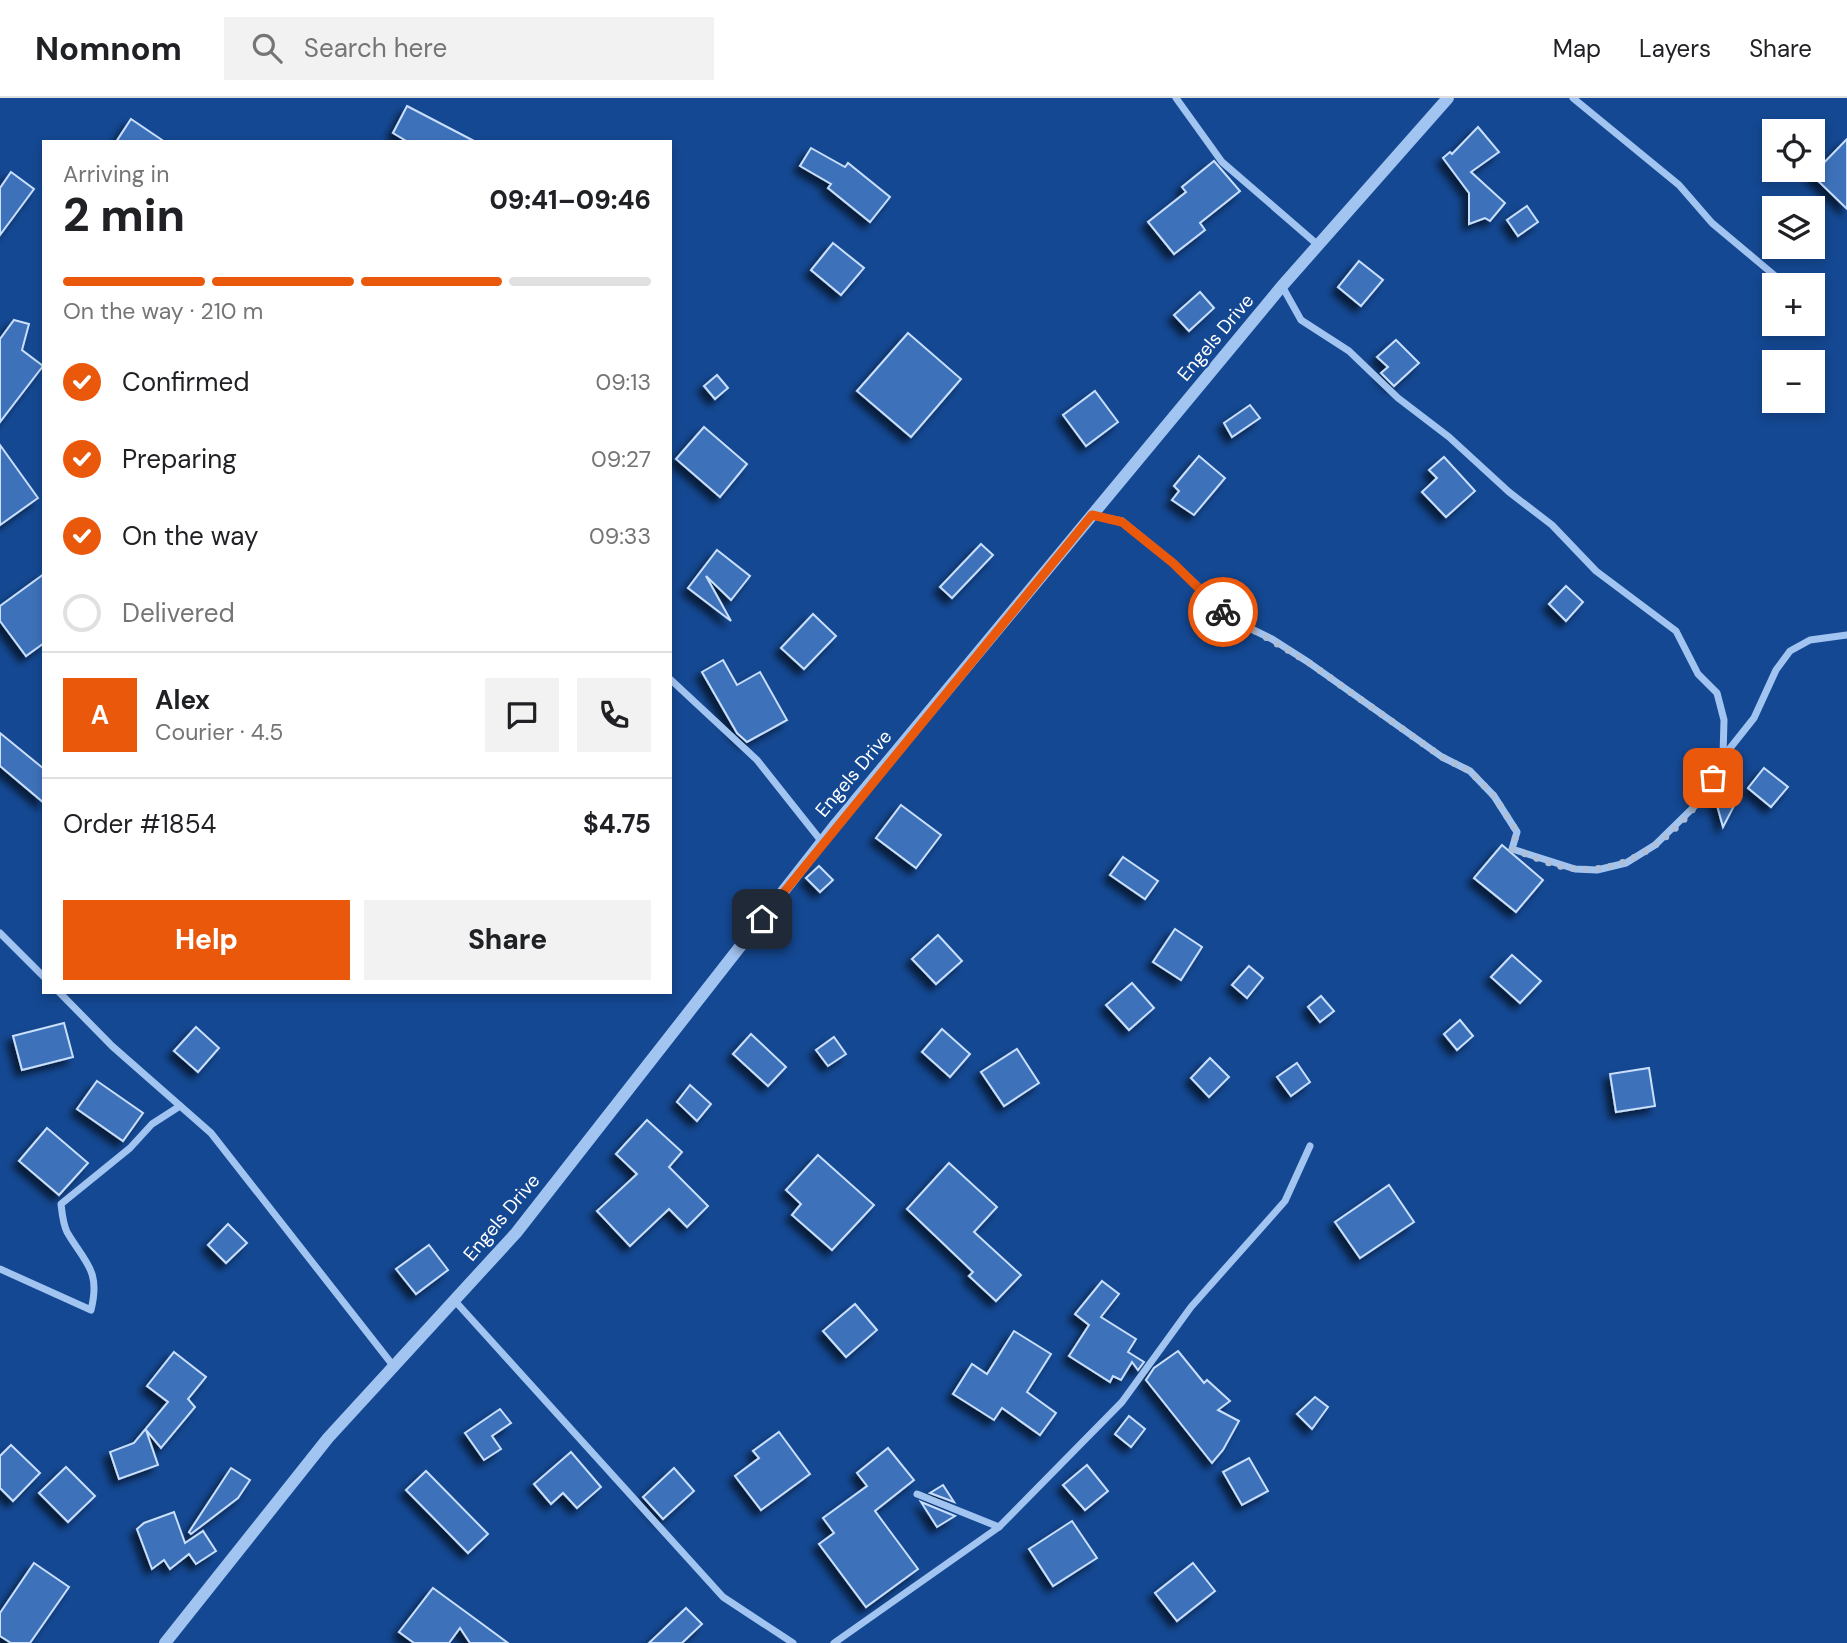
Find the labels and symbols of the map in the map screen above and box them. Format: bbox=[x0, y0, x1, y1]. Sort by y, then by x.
street label: Engels Drive bbox=[1172, 289, 1259, 386]
courier bbox=[1188, 577, 1258, 647]
street label: Engels Drive bbox=[810, 725, 897, 822]
pin bbox=[1683, 748, 1743, 808]
pin bbox=[732, 889, 792, 949]
street label: Engels Drive bbox=[458, 1169, 545, 1266]

